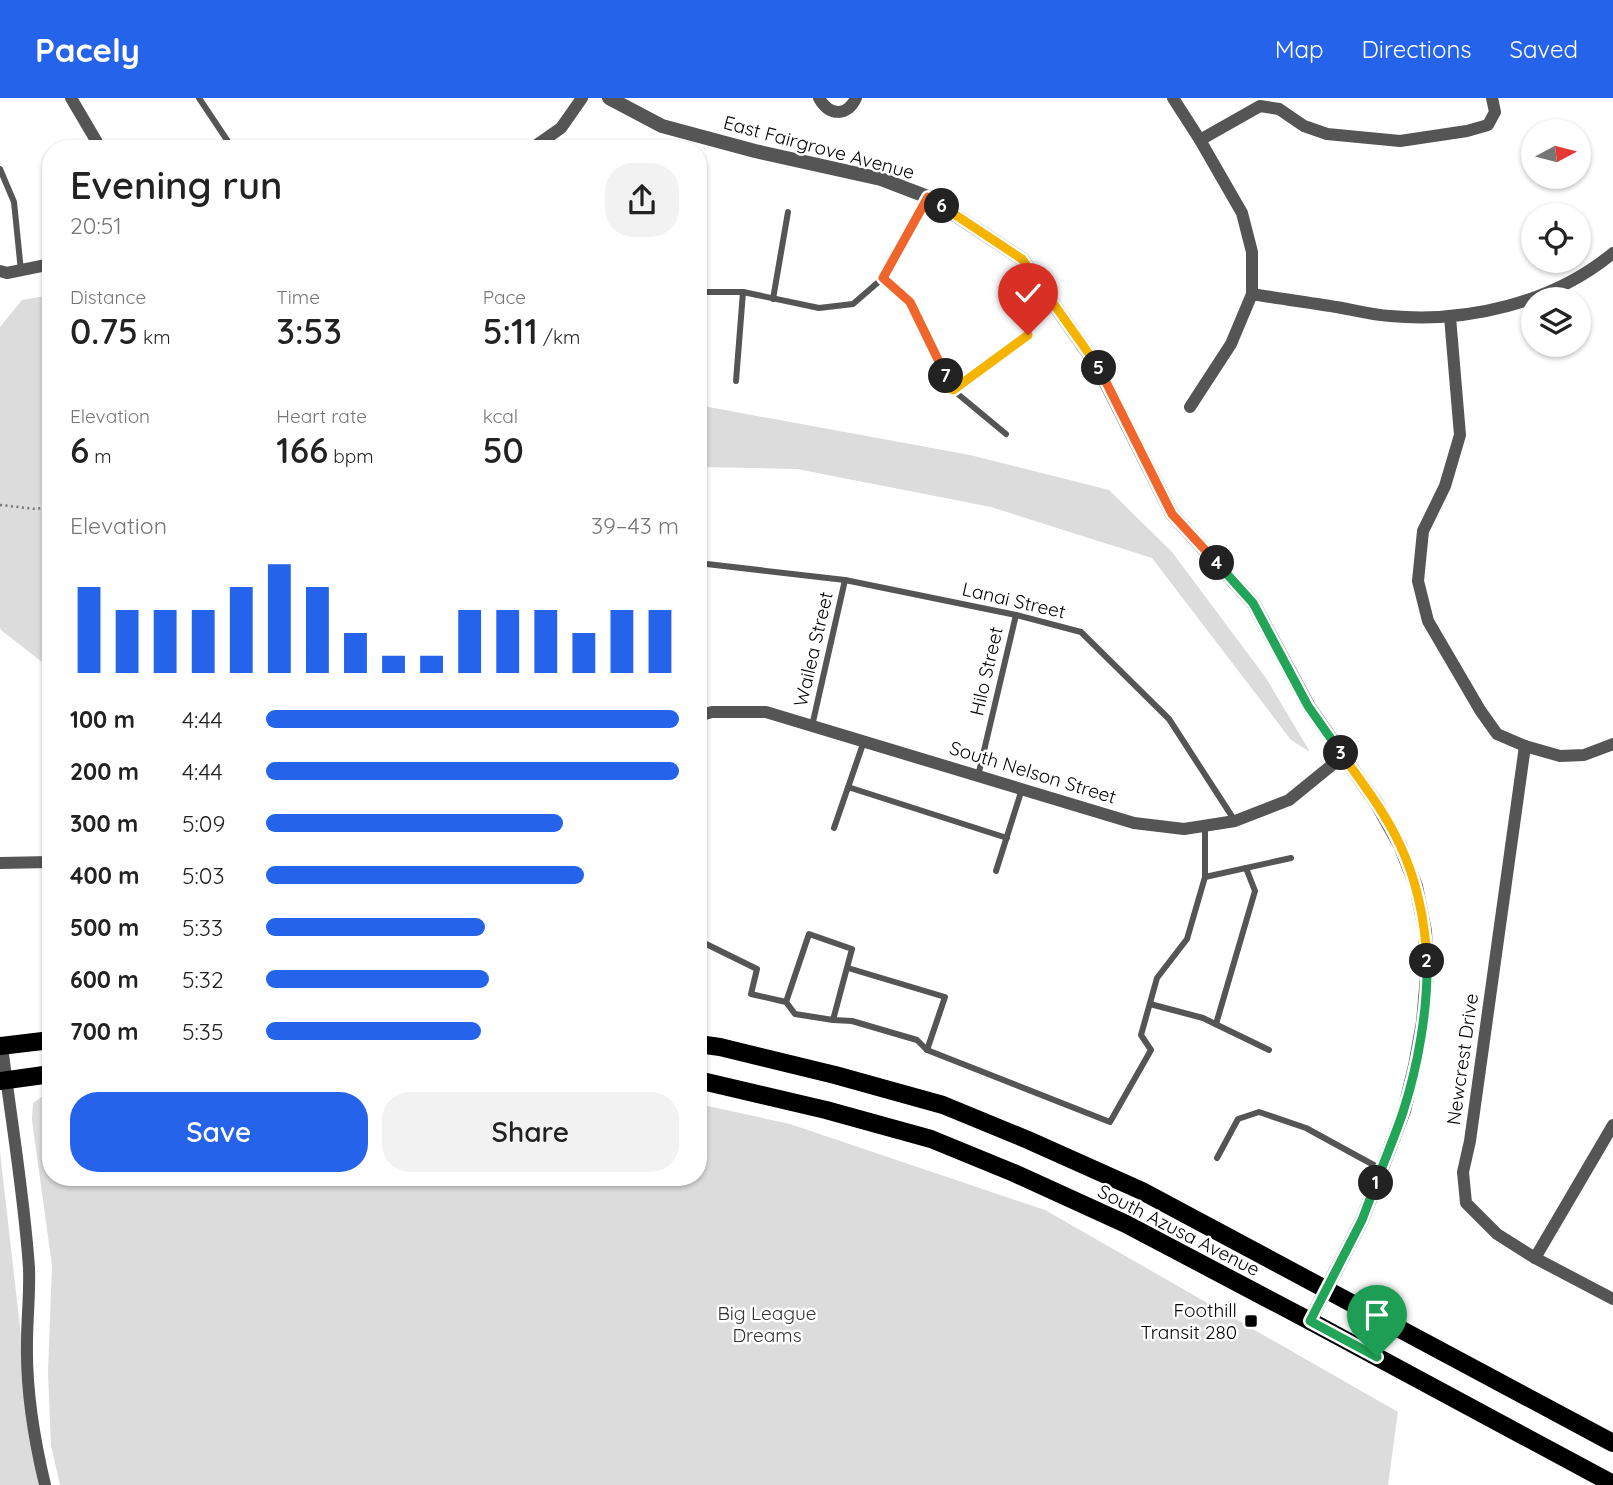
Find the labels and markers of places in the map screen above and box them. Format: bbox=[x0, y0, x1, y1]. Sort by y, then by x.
pin: 6 bbox=[925, 188, 960, 224]
pin bbox=[998, 263, 1058, 335]
pin: 5 bbox=[1082, 350, 1116, 386]
pin: 7 bbox=[928, 358, 964, 394]
pin: 4 bbox=[1200, 546, 1234, 580]
pin: 3 bbox=[1324, 736, 1358, 770]
pin: 2 bbox=[1410, 944, 1444, 978]
pin: 1 bbox=[1358, 1166, 1394, 1200]
pin bbox=[1347, 1285, 1407, 1357]
place label: Foothill Transit 280 bbox=[1140, 1298, 1237, 1344]
marker: Foothill Transit 280 bbox=[1243, 1313, 1259, 1329]

